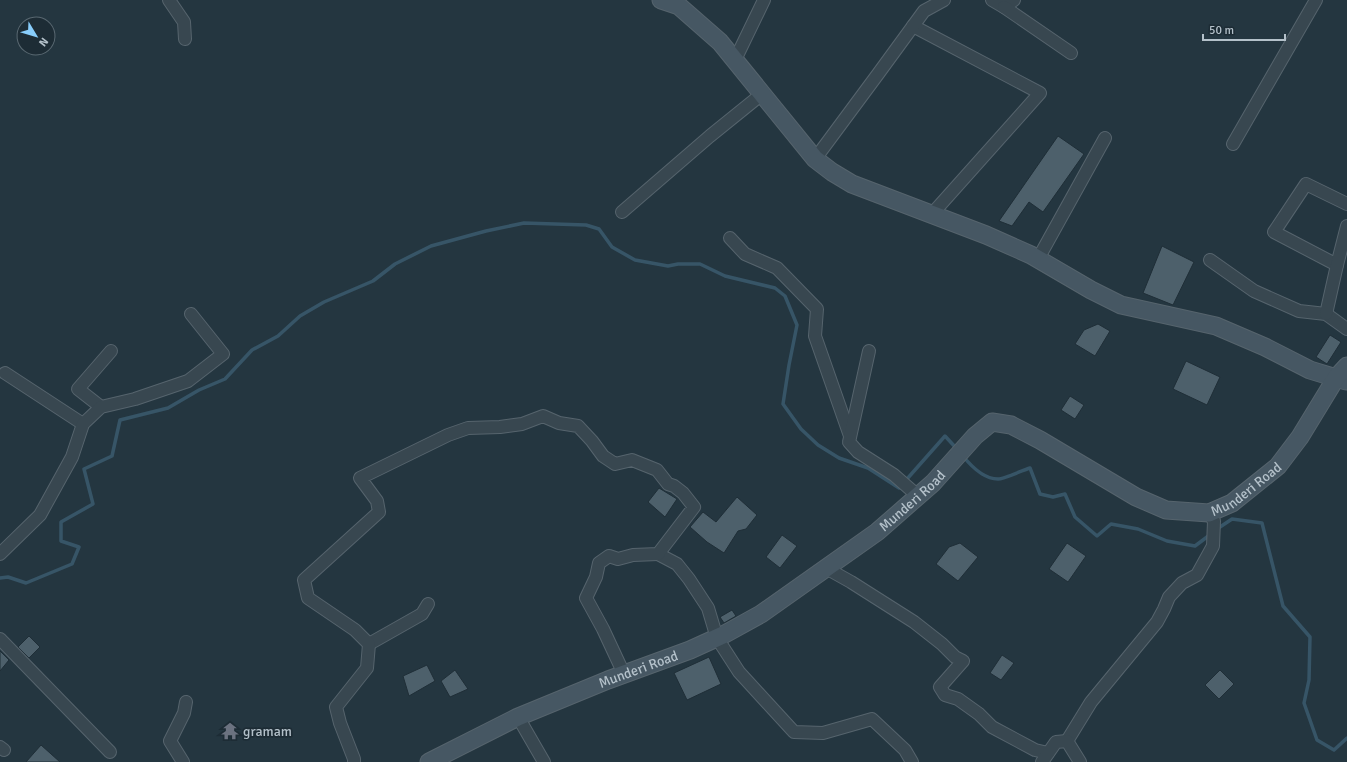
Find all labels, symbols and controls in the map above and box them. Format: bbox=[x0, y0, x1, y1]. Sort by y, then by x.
north arrow bbox=[16, 16, 56, 56]
scale bar bbox=[1203, 16, 1285, 42]
text: 50 m bbox=[1209, 23, 1234, 38]
text: N bbox=[36, 35, 51, 49]
street label: Munderi Road bbox=[1208, 458, 1285, 520]
street label: Munderi Road bbox=[875, 467, 949, 535]
street label: Munderi Road bbox=[596, 647, 680, 692]
temple icon: gramam bbox=[220, 721, 240, 741]
place label: gramam bbox=[243, 723, 292, 740]

